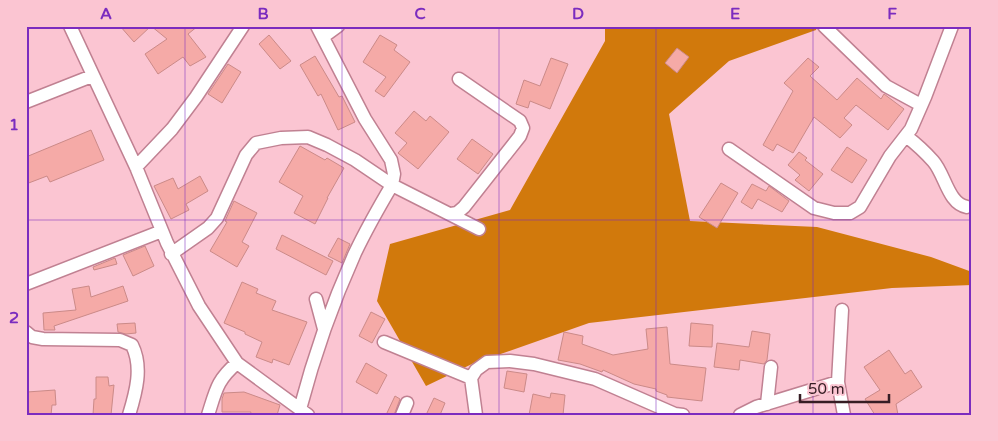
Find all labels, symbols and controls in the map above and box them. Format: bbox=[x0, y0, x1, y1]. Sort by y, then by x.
text: A bbox=[100, 4, 112, 24]
text: B bbox=[257, 4, 269, 24]
text: C bbox=[414, 4, 426, 24]
text: D bbox=[572, 4, 584, 24]
text: E bbox=[730, 4, 740, 24]
text: F bbox=[887, 4, 897, 24]
text: 1 bbox=[9, 115, 19, 135]
text: 2 bbox=[9, 308, 19, 328]
scale bar bbox=[800, 371, 889, 403]
text: 50 m bbox=[808, 380, 845, 398]

